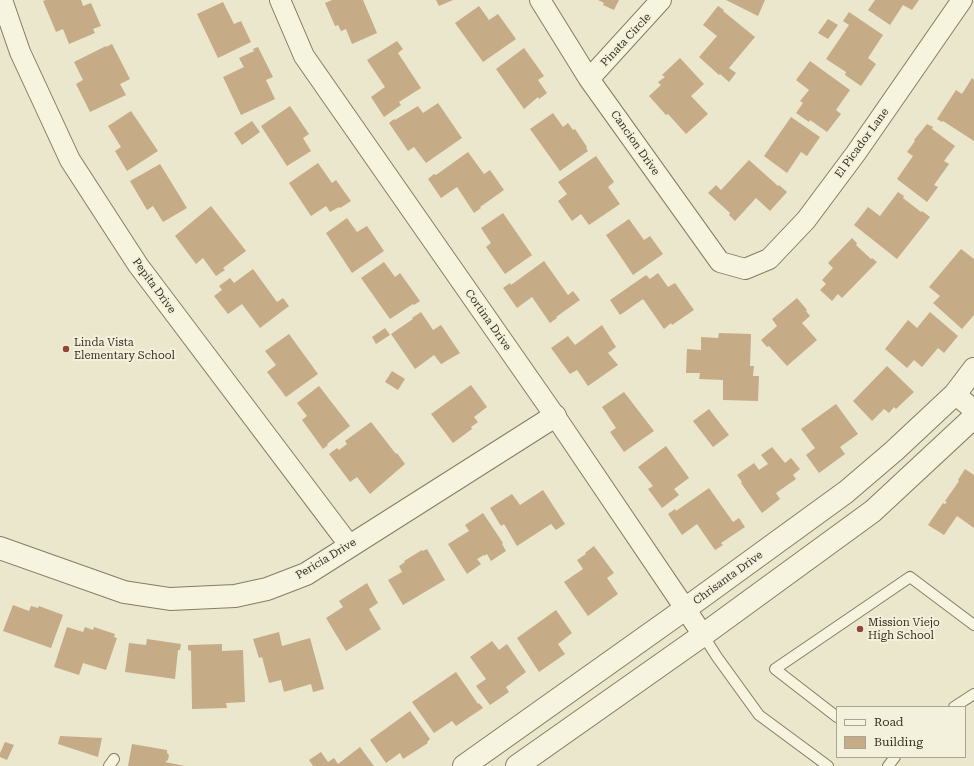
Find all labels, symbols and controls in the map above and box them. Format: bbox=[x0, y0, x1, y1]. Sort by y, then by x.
street label: Pinata Circle bbox=[598, 11, 654, 69]
street label: El Picador Lane bbox=[832, 106, 892, 180]
street label: Cancion Drive bbox=[608, 108, 662, 178]
street label: Pepita Drive bbox=[130, 256, 178, 316]
street label: Cortina Drive bbox=[462, 287, 514, 353]
place label: Linda Vista Elementary School bbox=[74, 336, 175, 362]
marker: Linda Vista Elementary School bbox=[61, 344, 71, 354]
street label: Pericia Drive bbox=[293, 536, 359, 582]
street label: Chrisanta Drive bbox=[691, 548, 765, 608]
place label: Mission Viejo High School bbox=[868, 616, 940, 642]
marker: Mission Viejo High School bbox=[855, 624, 865, 634]
legend bbox=[836, 706, 966, 758]
text: Road bbox=[874, 715, 903, 729]
text: Building bbox=[874, 735, 923, 749]

